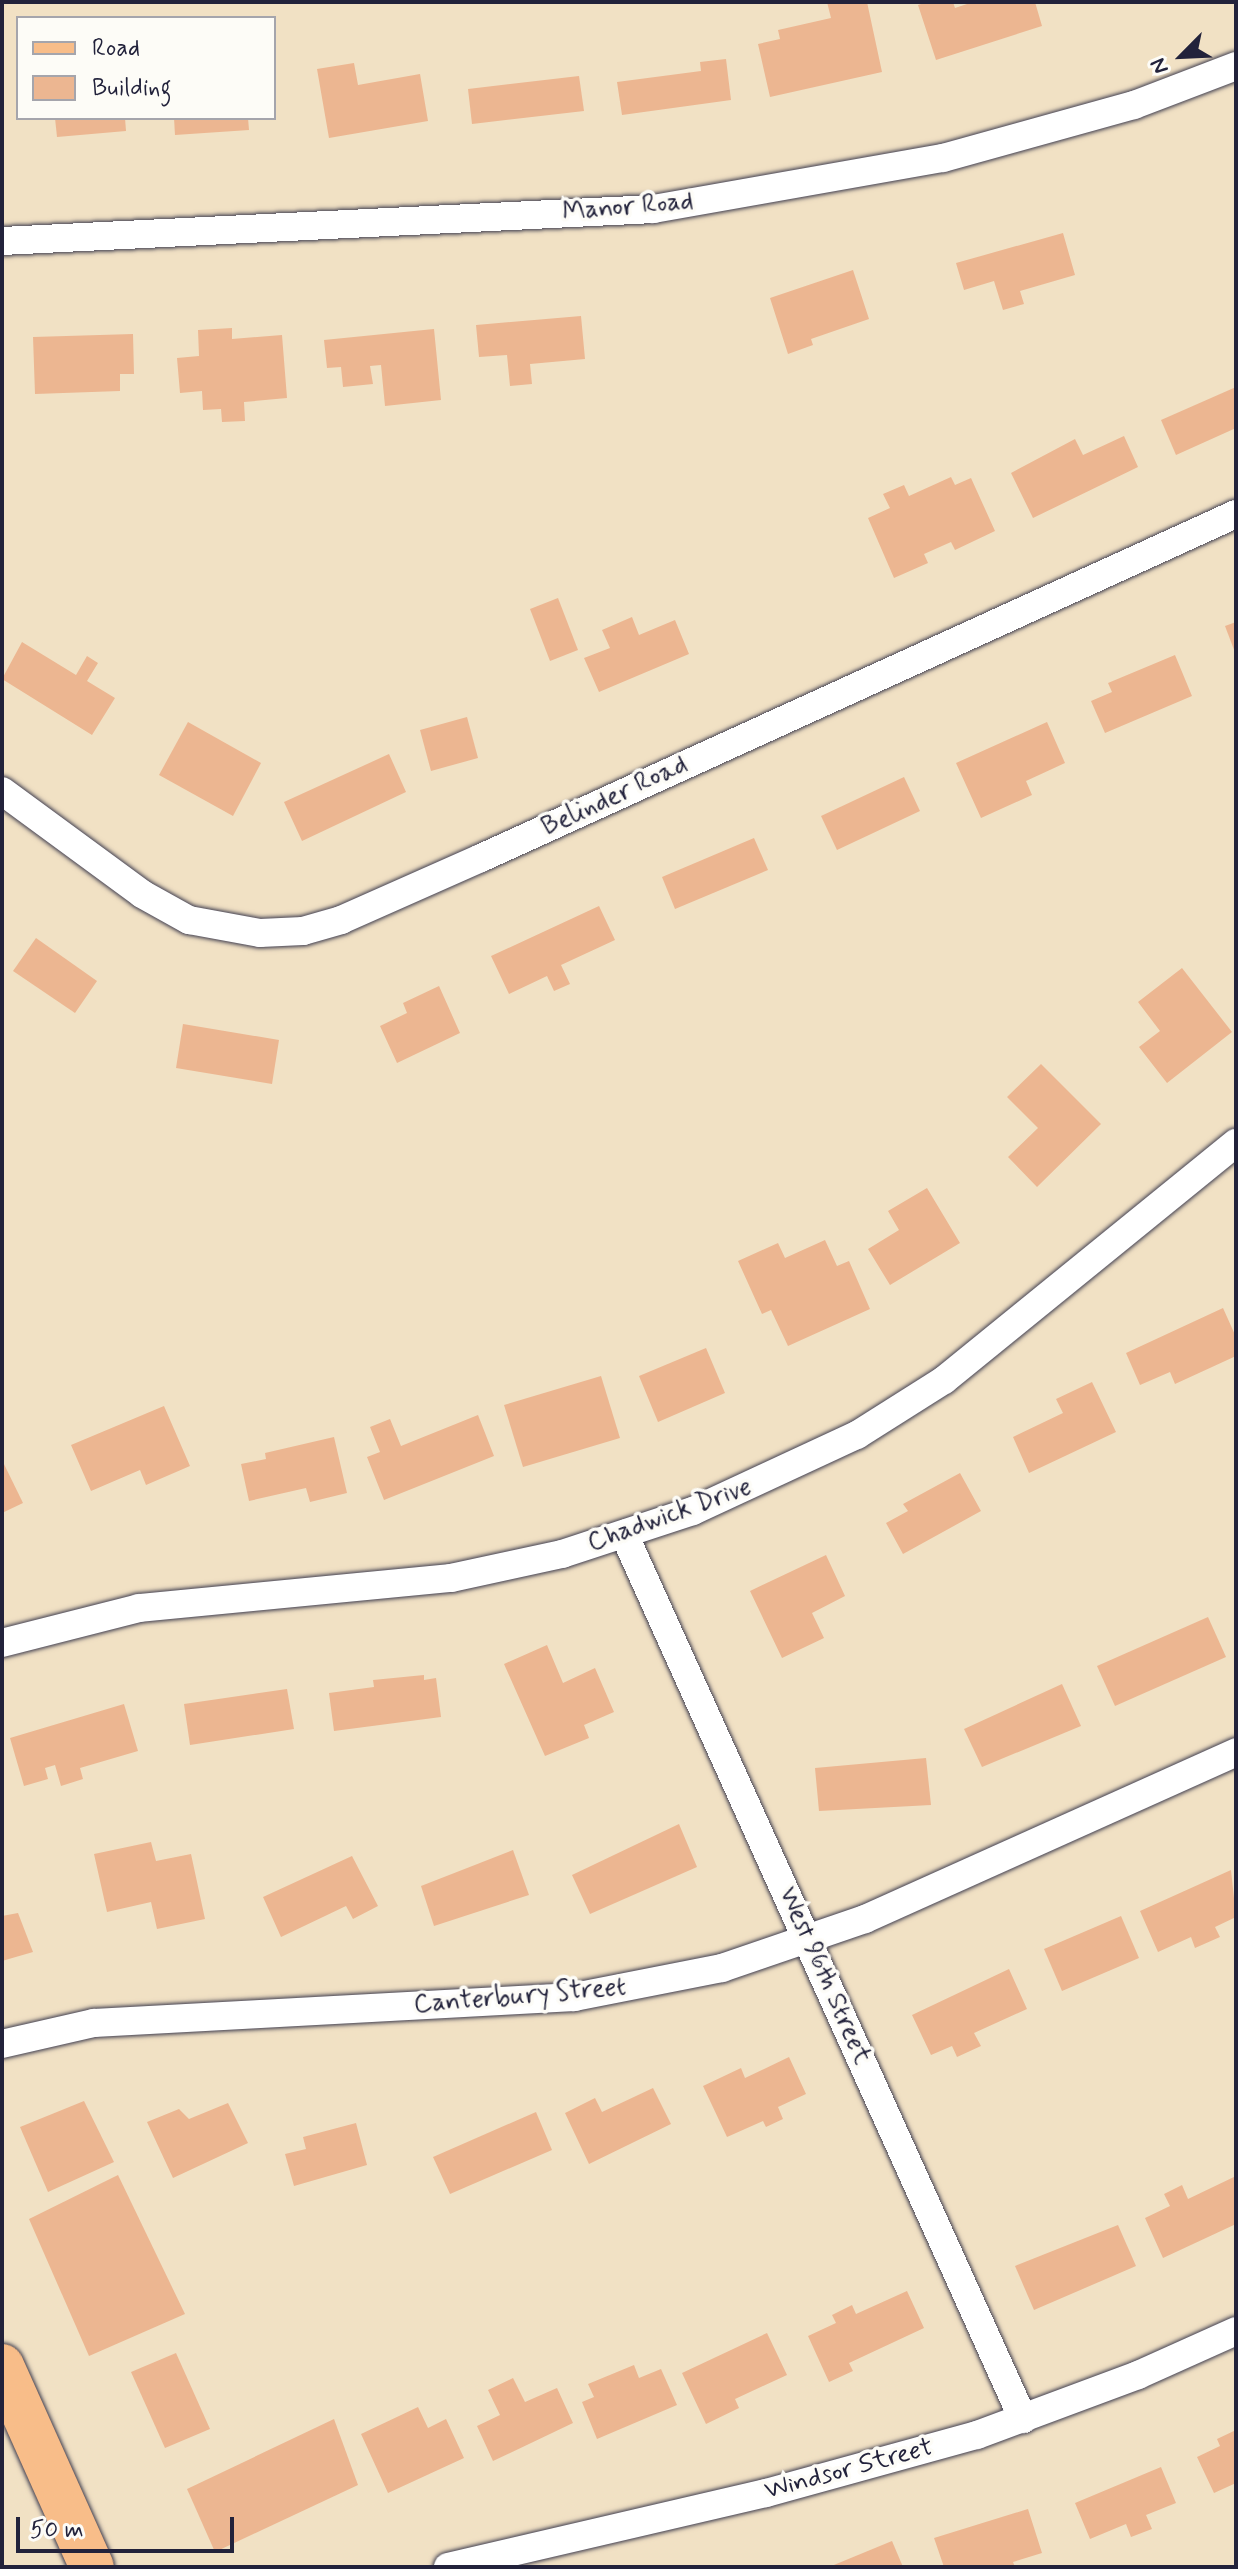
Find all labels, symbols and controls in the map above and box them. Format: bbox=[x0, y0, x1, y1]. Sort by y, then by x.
legend bbox=[16, 16, 276, 120]
north arrow bbox=[1142, 16, 1222, 96]
text: Road bbox=[92, 33, 140, 64]
text: N bbox=[1144, 53, 1176, 78]
text: Building bbox=[92, 73, 172, 104]
street label: Manor Road bbox=[561, 187, 695, 229]
street label: Belinder Road bbox=[538, 750, 692, 844]
street label: Chadwick Drive bbox=[584, 1472, 756, 1560]
street label: West 96th Street bbox=[771, 1882, 877, 2070]
street label: Canterbury Street bbox=[410, 1972, 630, 2022]
street label: Windsor Street bbox=[762, 2433, 936, 2507]
scale bar bbox=[20, 2501, 238, 2551]
text: 50 m bbox=[30, 2515, 84, 2546]

